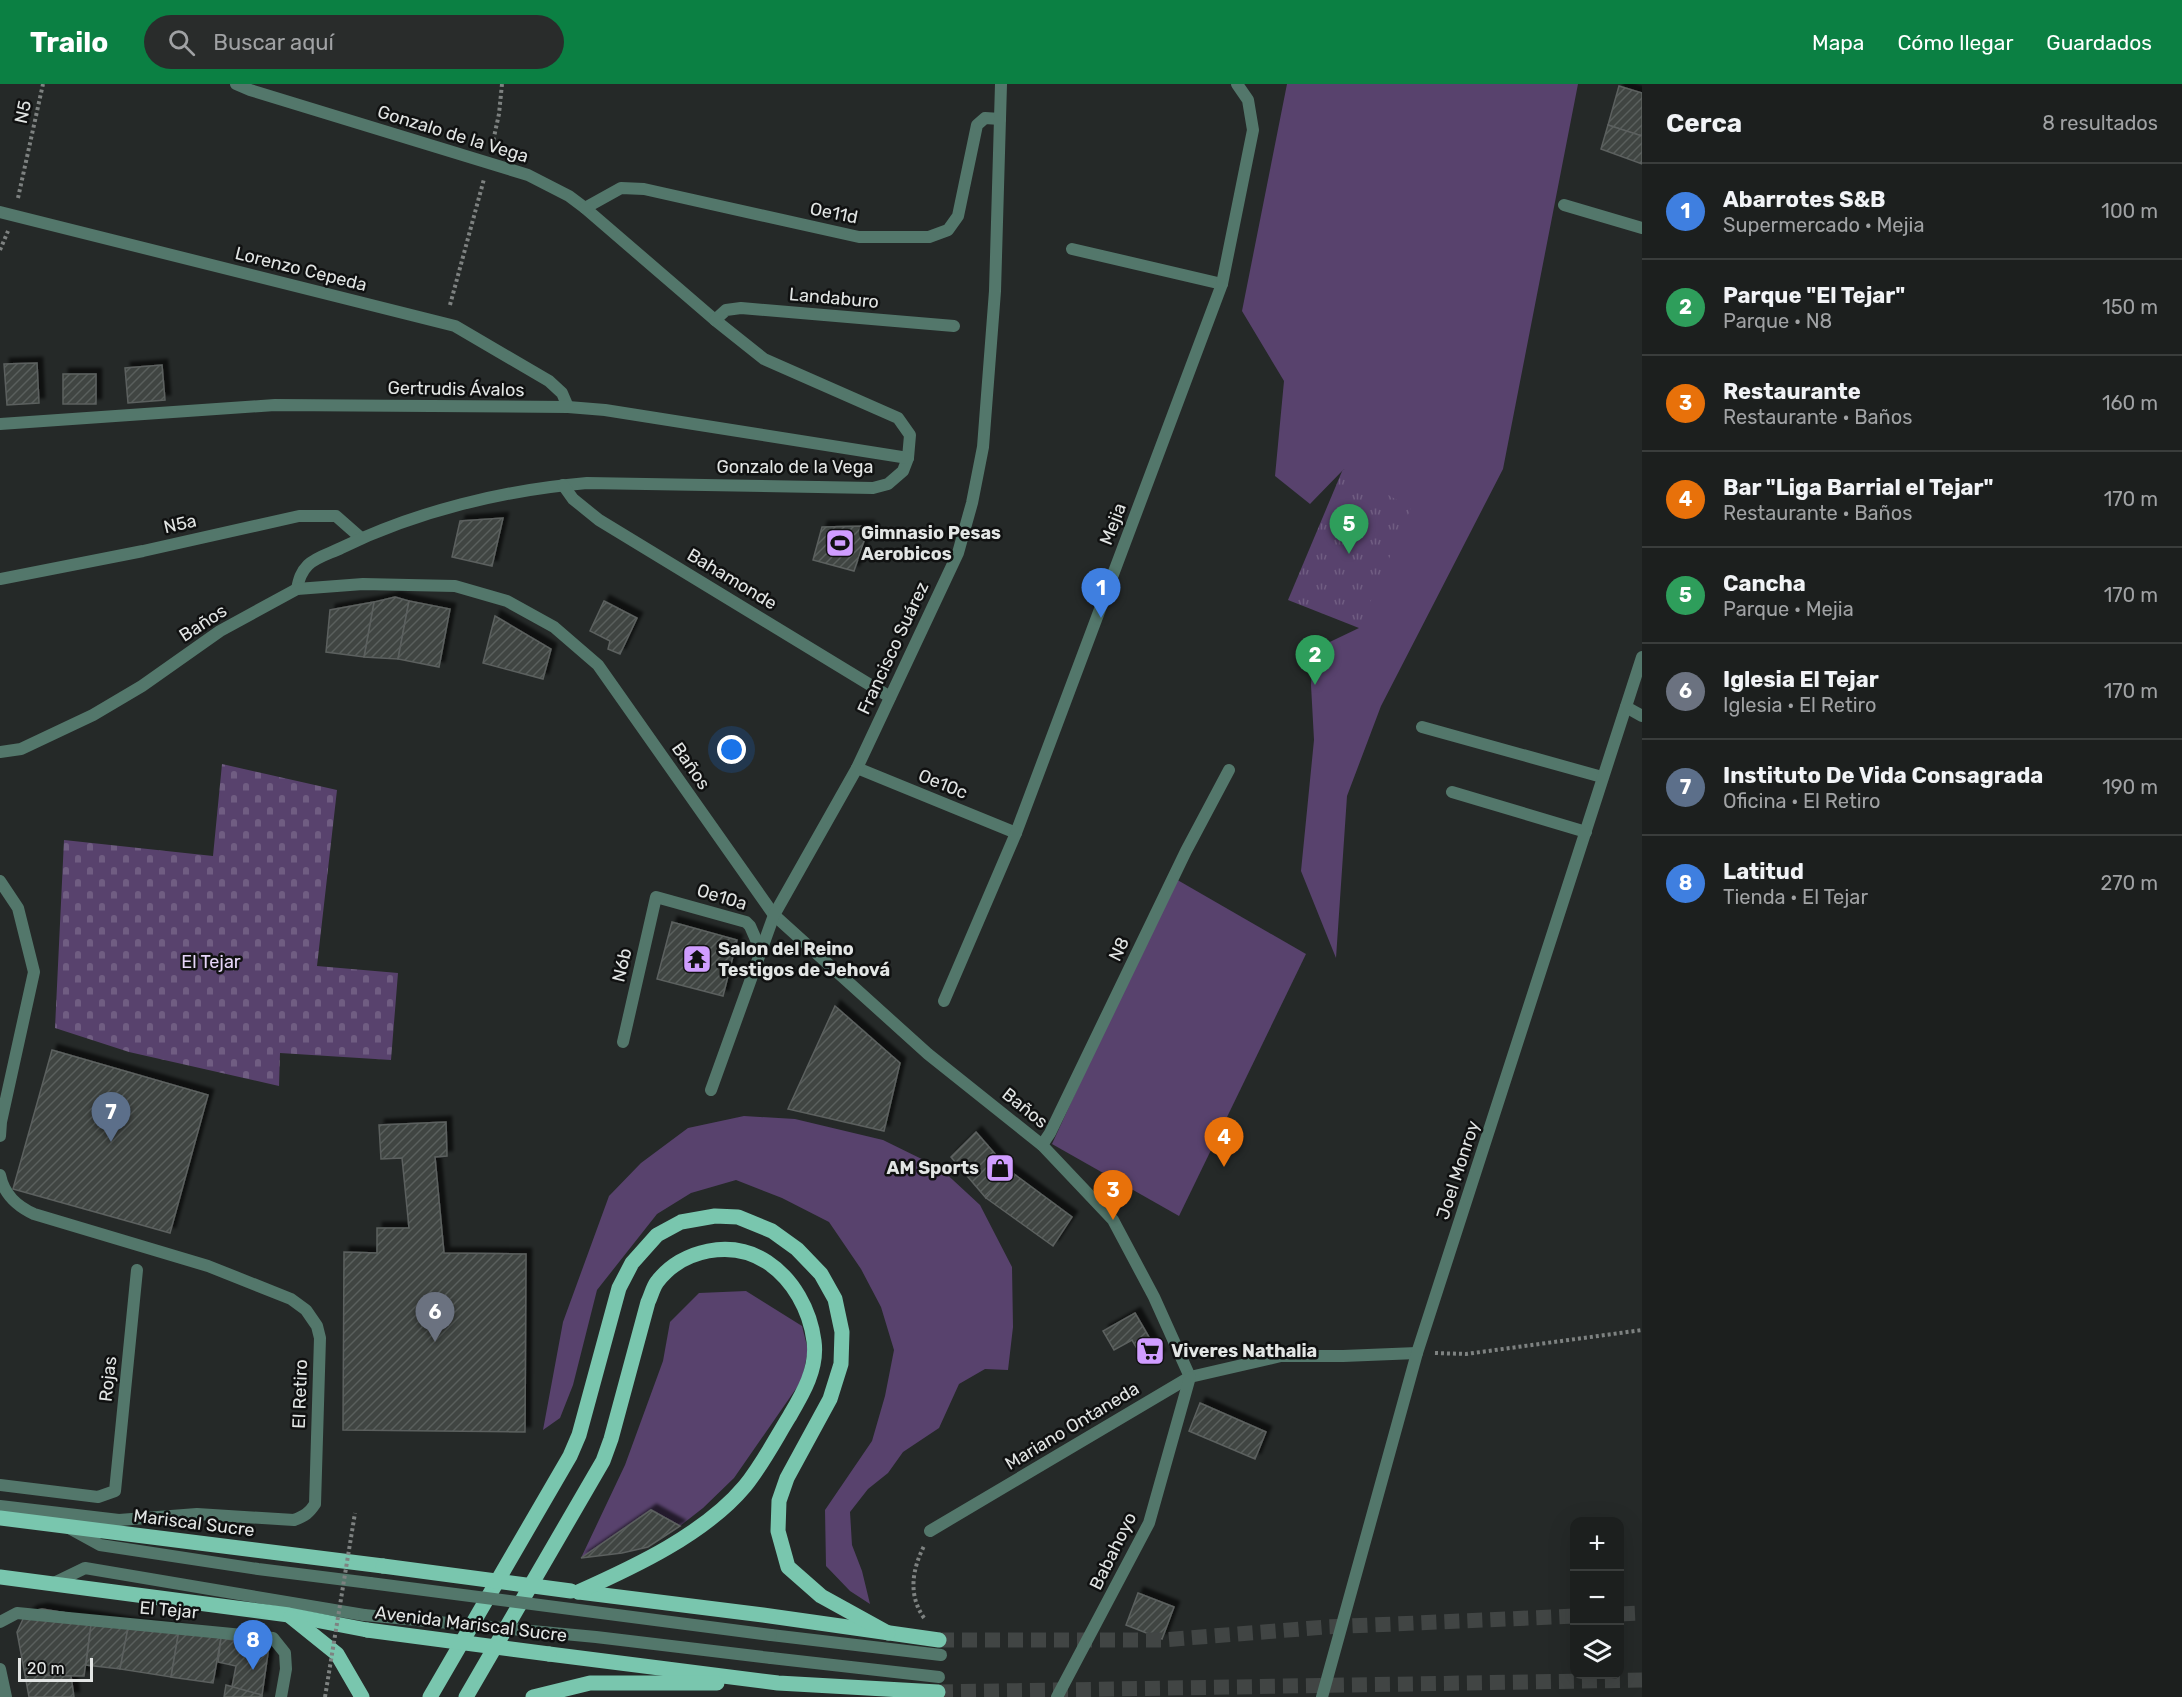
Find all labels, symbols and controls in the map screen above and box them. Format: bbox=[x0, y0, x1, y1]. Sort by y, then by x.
search box bbox=[144, 15, 564, 69]
text: Trailo bbox=[30, 26, 108, 59]
icon: search bbox=[165, 26, 198, 59]
text: Buscar aquí bbox=[213, 29, 334, 56]
text: Mapa bbox=[1812, 30, 1864, 55]
text: Cómo llegar bbox=[1897, 30, 2013, 55]
text: Guardados bbox=[2046, 30, 2152, 55]
street label: N5 bbox=[10, 98, 36, 126]
street label: Gonzalo de la Vega bbox=[375, 101, 531, 167]
text: Cerca bbox=[1666, 108, 1742, 139]
text: 8 resultados bbox=[2042, 111, 2158, 135]
text: Abarrotes S&B bbox=[1723, 186, 1885, 213]
street label: Oe11d bbox=[808, 198, 860, 228]
text: 1 bbox=[1681, 199, 1690, 223]
text: 100 m bbox=[2101, 199, 2158, 223]
text: Supermercado · Mejia bbox=[1723, 213, 1925, 237]
street label: Lorenzo Cepeda bbox=[233, 242, 369, 296]
text: Parque "El Tejar" bbox=[1723, 282, 1905, 309]
street label: Landaburo bbox=[788, 283, 880, 313]
text: 2 bbox=[1679, 295, 1692, 319]
text: 150 m bbox=[2102, 295, 2158, 319]
text: Parque · N8 bbox=[1723, 309, 1832, 333]
street label: Gertrudis Ávalos bbox=[387, 377, 525, 401]
text: Restaurante bbox=[1723, 378, 1861, 405]
text: 3 bbox=[1679, 391, 1692, 415]
text: 160 m bbox=[2102, 391, 2158, 415]
text: Restaurante · Baños bbox=[1723, 405, 1912, 429]
street label: Gonzalo de la Vega bbox=[717, 456, 873, 478]
text: Bar "Liga Barrial el Tejar" bbox=[1723, 474, 1994, 501]
text: 4 bbox=[1679, 487, 1692, 511]
text: 170 m bbox=[2104, 487, 2158, 511]
street label: Mejia bbox=[1095, 500, 1131, 548]
text: Restaurante · Baños bbox=[1723, 501, 1912, 525]
pin: 5 bbox=[1330, 504, 1368, 554]
street label: N5a bbox=[161, 510, 199, 538]
place label: Gimnasio Pesas Aerobicos bbox=[861, 522, 1001, 565]
sports icon: Gimnasio Pesas Aerobicos bbox=[824, 527, 856, 559]
street label: Bahamonde bbox=[683, 544, 781, 614]
pin: 1 bbox=[1082, 568, 1120, 618]
text: Cancha bbox=[1723, 570, 1806, 597]
street label: Francisco Suárez bbox=[853, 578, 933, 718]
text: 5 bbox=[1679, 583, 1692, 607]
text: 170 m bbox=[2104, 583, 2158, 607]
text: Parque · Mejia bbox=[1723, 597, 1854, 621]
street label: Baños bbox=[175, 600, 231, 646]
pin: 2 bbox=[1296, 636, 1334, 685]
text: Iglesia El Tejar bbox=[1723, 666, 1879, 693]
text: 6 bbox=[1679, 679, 1692, 703]
text: 170 m bbox=[2104, 679, 2158, 703]
text: Iglesia · El Retiro bbox=[1723, 693, 1876, 717]
your location bbox=[717, 735, 746, 764]
street label: Baños bbox=[667, 738, 715, 794]
text: Instituto De Vida Consagrada bbox=[1723, 762, 2043, 789]
street label: Oe10c bbox=[915, 764, 971, 804]
text: 7 bbox=[1680, 775, 1691, 799]
text: 190 m bbox=[2102, 775, 2158, 799]
text: Oficina · El Retiro bbox=[1723, 789, 1881, 813]
text: Latitud bbox=[1723, 858, 1804, 885]
text: 8 bbox=[1679, 871, 1692, 895]
text: 270 m bbox=[2101, 871, 2158, 895]
street label: Oe10a bbox=[694, 879, 750, 915]
text: Tienda · El Tejar bbox=[1723, 885, 1868, 909]
street label: N8 bbox=[1104, 933, 1134, 965]
place label: Salon del Reino Testigos de Jehová bbox=[718, 938, 890, 981]
temple icon: Salon del Reino Testigos de Jehová bbox=[681, 943, 713, 975]
street label: N6b bbox=[607, 946, 637, 984]
park label: El Tejar bbox=[181, 951, 241, 973]
street label: Baños bbox=[998, 1083, 1052, 1133]
pin: 7 bbox=[92, 1092, 130, 1142]
pin: 4 bbox=[1204, 1118, 1244, 1167]
street label: Joel Monroy bbox=[1432, 1118, 1484, 1222]
shop icon: AM Sports bbox=[984, 1152, 1016, 1184]
place label: AM Sports bbox=[887, 1157, 979, 1179]
pin: 3 bbox=[1094, 1170, 1132, 1220]
pin: 6 bbox=[416, 1292, 454, 1342]
supermarket icon: Viveres Nathalia bbox=[1134, 1335, 1166, 1367]
place label: Viveres Nathalia bbox=[1171, 1340, 1317, 1362]
street label: Rojas bbox=[95, 1355, 121, 1403]
street label: El Retiro bbox=[288, 1359, 312, 1429]
street label: Mariano Ontaneda bbox=[1001, 1377, 1143, 1475]
street label: Mariscal Sucre bbox=[132, 1505, 256, 1541]
street label: Babahoyo bbox=[1085, 1509, 1141, 1593]
map controls bbox=[1570, 1517, 1624, 1679]
button: + bbox=[1570, 1517, 1624, 1571]
button: − bbox=[1570, 1571, 1624, 1625]
street label: El Tejar bbox=[138, 1596, 200, 1624]
street label: Avenida Mariscal Sucre bbox=[374, 1601, 568, 1647]
pin: 8 bbox=[234, 1620, 272, 1670]
button: layers bbox=[1570, 1625, 1624, 1679]
scale bar bbox=[18, 1655, 93, 1682]
text: 20 m bbox=[27, 1659, 65, 1678]

